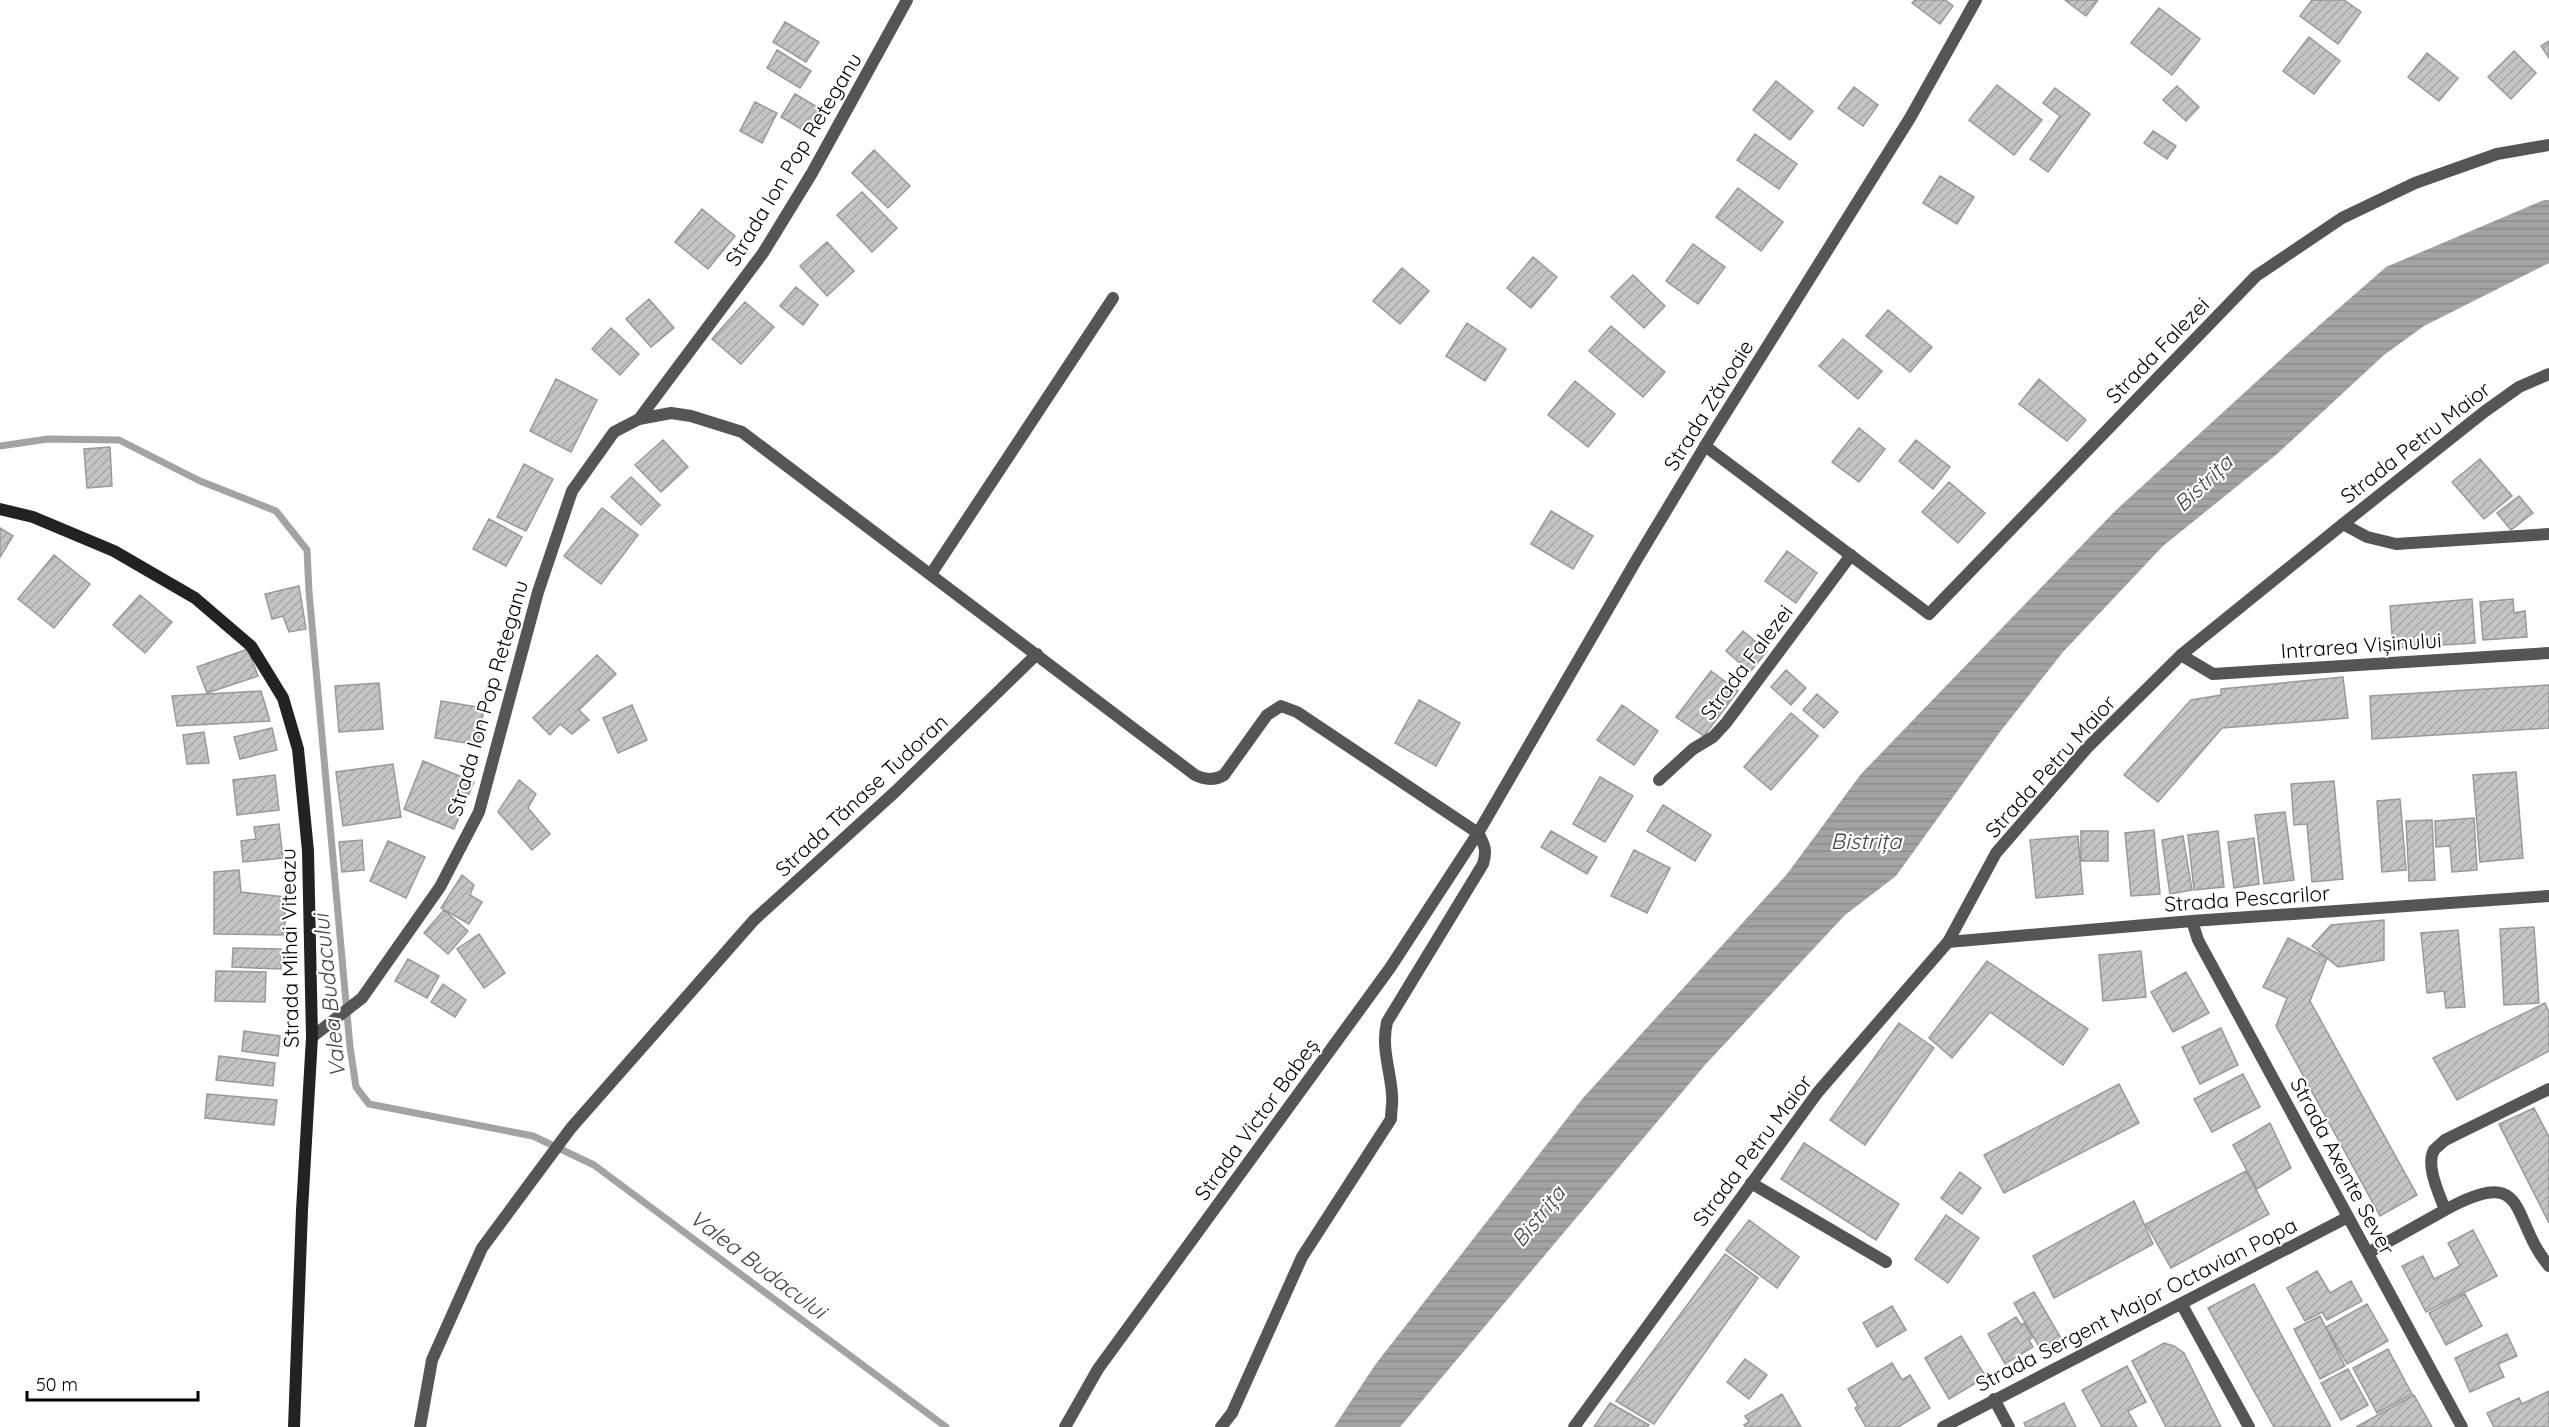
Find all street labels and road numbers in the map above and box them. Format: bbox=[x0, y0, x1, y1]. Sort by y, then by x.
street label: Strada Ion Pop Reteganu bbox=[719, 48, 867, 270]
street label: Strada Falezei bbox=[2100, 291, 2214, 409]
street label: Strada Zăvoaie bbox=[1657, 335, 1759, 475]
street label: Strada Petru Maior bbox=[2335, 375, 2495, 509]
street label: Strada Ion Pop Reteganu bbox=[441, 577, 533, 819]
street label: Strada Falezei bbox=[1694, 599, 1798, 725]
street label: Intrarea Vișinului bbox=[2280, 626, 2442, 664]
street label: Strada Petru Maior bbox=[1979, 689, 2121, 843]
street label: Strada Tănase Tudoran bbox=[769, 708, 953, 882]
street label: Strada Mihai Viteazu bbox=[274, 848, 304, 1048]
street label: Strada Pescarilor bbox=[2163, 879, 2331, 917]
street label: Strada Victor Babeș bbox=[1188, 1033, 1324, 1205]
street label: Strada Petru Maior bbox=[1687, 1069, 1817, 1231]
street label: Strada Axente Sever bbox=[2285, 1073, 2401, 1259]
street label: Strada Sergent Major Octavian Popa bbox=[1971, 1211, 2301, 1397]

